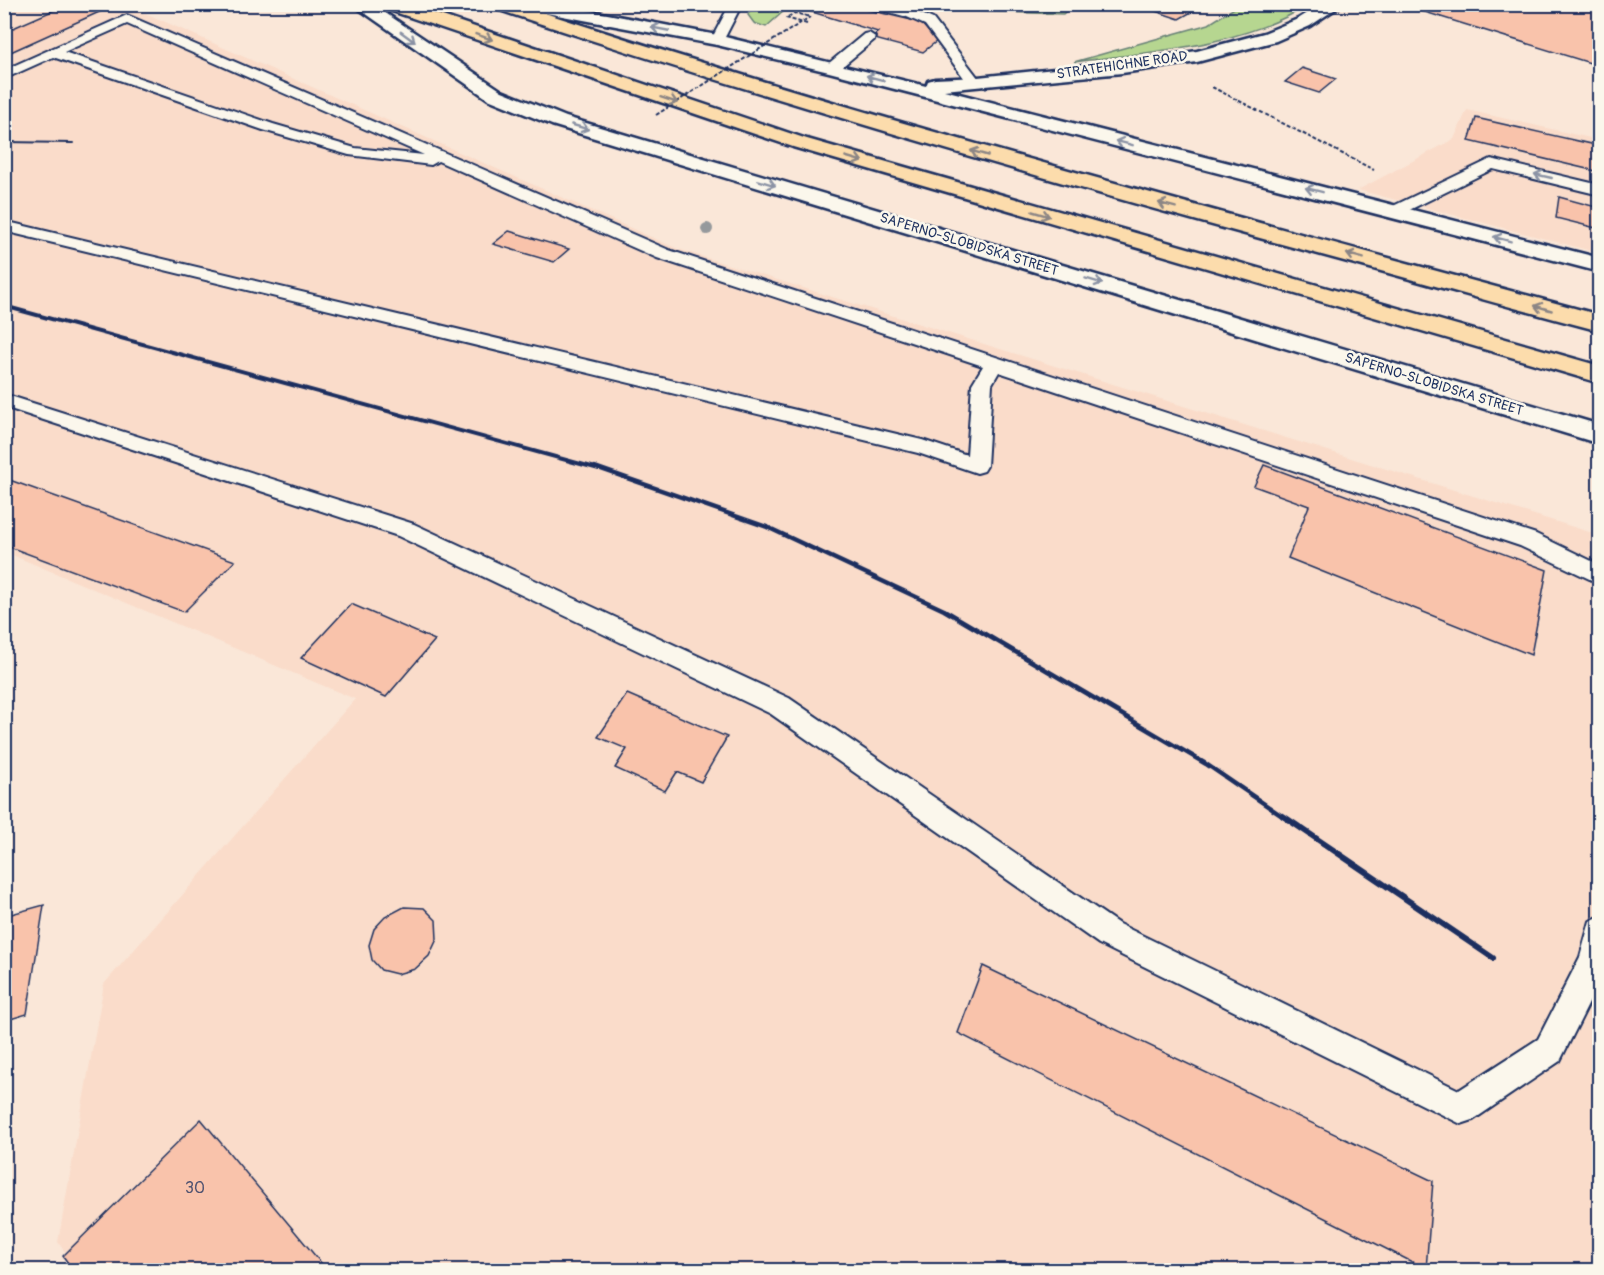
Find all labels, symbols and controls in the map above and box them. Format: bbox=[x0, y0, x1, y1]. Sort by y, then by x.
one-way arrow bbox=[651, 23, 670, 34]
one-way arrow bbox=[400, 31, 416, 43]
one-way arrow bbox=[474, 32, 493, 43]
street label: STRATEHICHNE ROAD bbox=[1055, 47, 1189, 83]
one-way arrow bbox=[865, 72, 884, 83]
one-way arrow bbox=[659, 95, 678, 106]
one-way arrow bbox=[570, 122, 589, 133]
one-way arrow bbox=[1115, 137, 1135, 148]
one-way arrow bbox=[970, 147, 989, 158]
one-way arrow bbox=[844, 154, 863, 165]
one-way arrow bbox=[1533, 170, 1552, 182]
one-way arrow bbox=[757, 178, 776, 189]
one-way arrow bbox=[1304, 184, 1323, 196]
one-way arrow bbox=[1158, 199, 1177, 211]
street label: SAPERNO-SLOBIDSKA STREET bbox=[878, 209, 1060, 279]
one-way arrow bbox=[1031, 209, 1050, 220]
one-way arrow bbox=[1493, 233, 1512, 244]
one-way arrow bbox=[1346, 250, 1365, 262]
one-way arrow bbox=[1084, 276, 1103, 287]
one-way arrow bbox=[1534, 301, 1553, 313]
street label: SAPERNO-SLOBIDSKA STREET bbox=[1343, 349, 1525, 419]
house number: 30 bbox=[185, 1178, 205, 1198]

